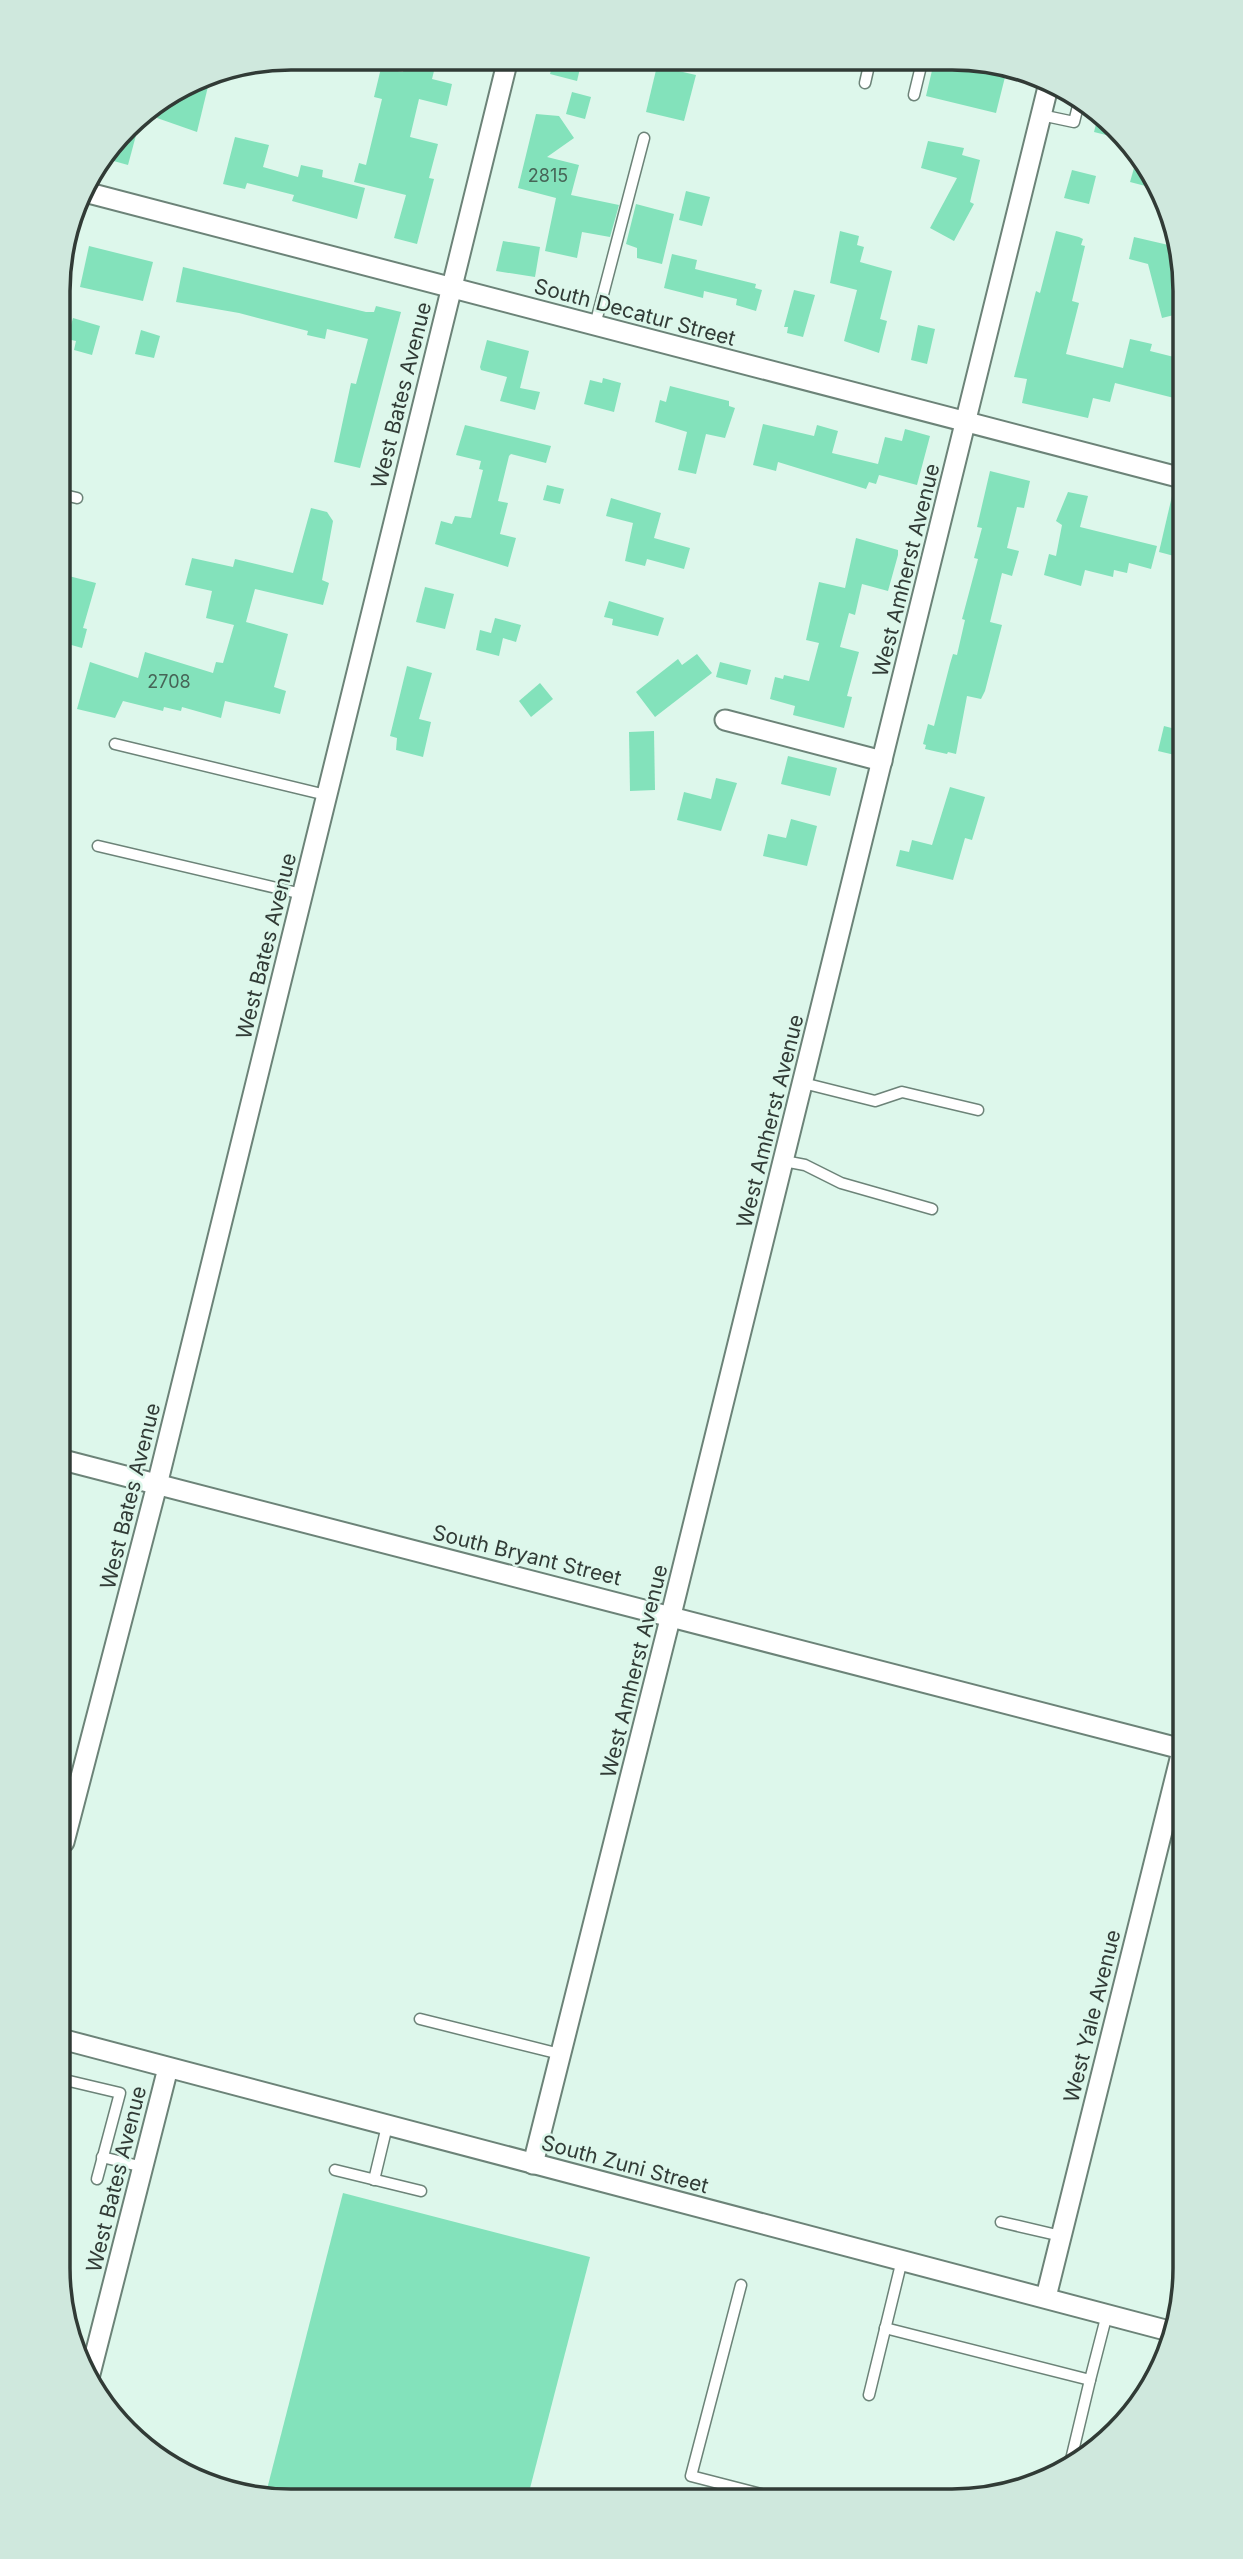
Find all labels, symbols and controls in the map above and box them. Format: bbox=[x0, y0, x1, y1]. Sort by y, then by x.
house number: 2815 bbox=[528, 165, 568, 186]
street label: South Decatur Street bbox=[532, 273, 739, 351]
street label: West Bates Avenue bbox=[366, 299, 436, 491]
street label: West Amherst Avenue bbox=[867, 461, 945, 679]
house number: 2708 bbox=[147, 671, 191, 692]
street label: West Bates Avenue bbox=[231, 850, 301, 1042]
street label: West Amherst Avenue bbox=[731, 1012, 809, 1230]
street label: West Bates Avenue bbox=[95, 1400, 165, 1592]
street label: South Bryant Street bbox=[430, 1519, 624, 1591]
street label: West Amherst Avenue bbox=[595, 1562, 673, 1780]
street label: West Yale Avenue bbox=[1058, 1927, 1126, 2105]
street label: West Bates Avenue bbox=[81, 2083, 151, 2275]
street label: South Zuni Street bbox=[539, 2130, 711, 2198]

